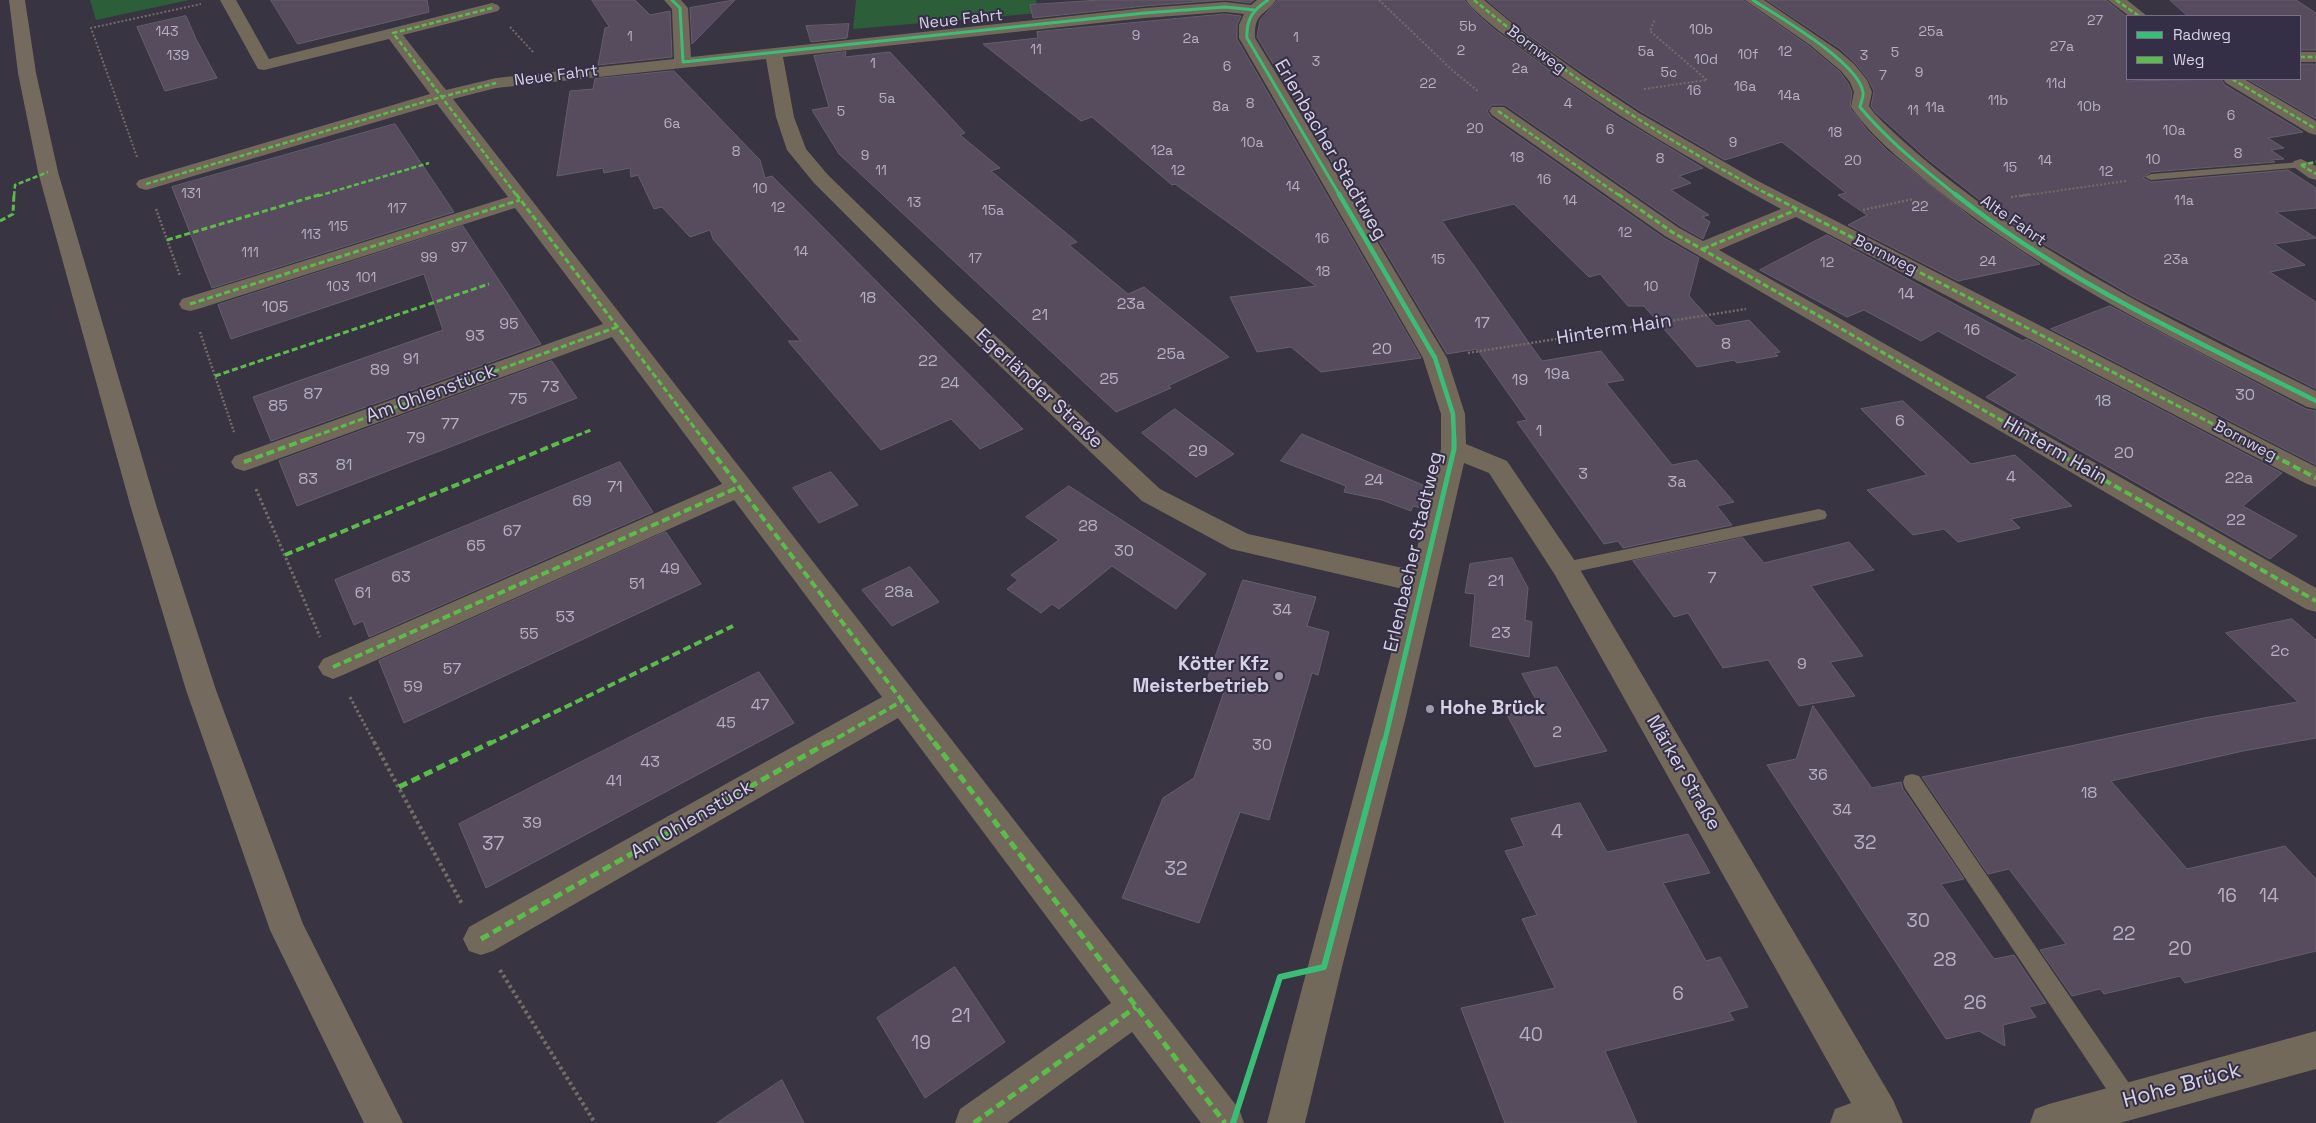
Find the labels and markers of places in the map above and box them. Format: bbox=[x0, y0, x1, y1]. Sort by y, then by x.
place label: Kötter Kfz Meisterbetrieb bbox=[1133, 654, 1269, 698]
marker: Kötter Kfz Meisterbetrieb bbox=[1273, 670, 1285, 682]
place label: Hohe Brück bbox=[1440, 698, 1545, 720]
marker: Hohe Brück bbox=[1424, 703, 1436, 715]

